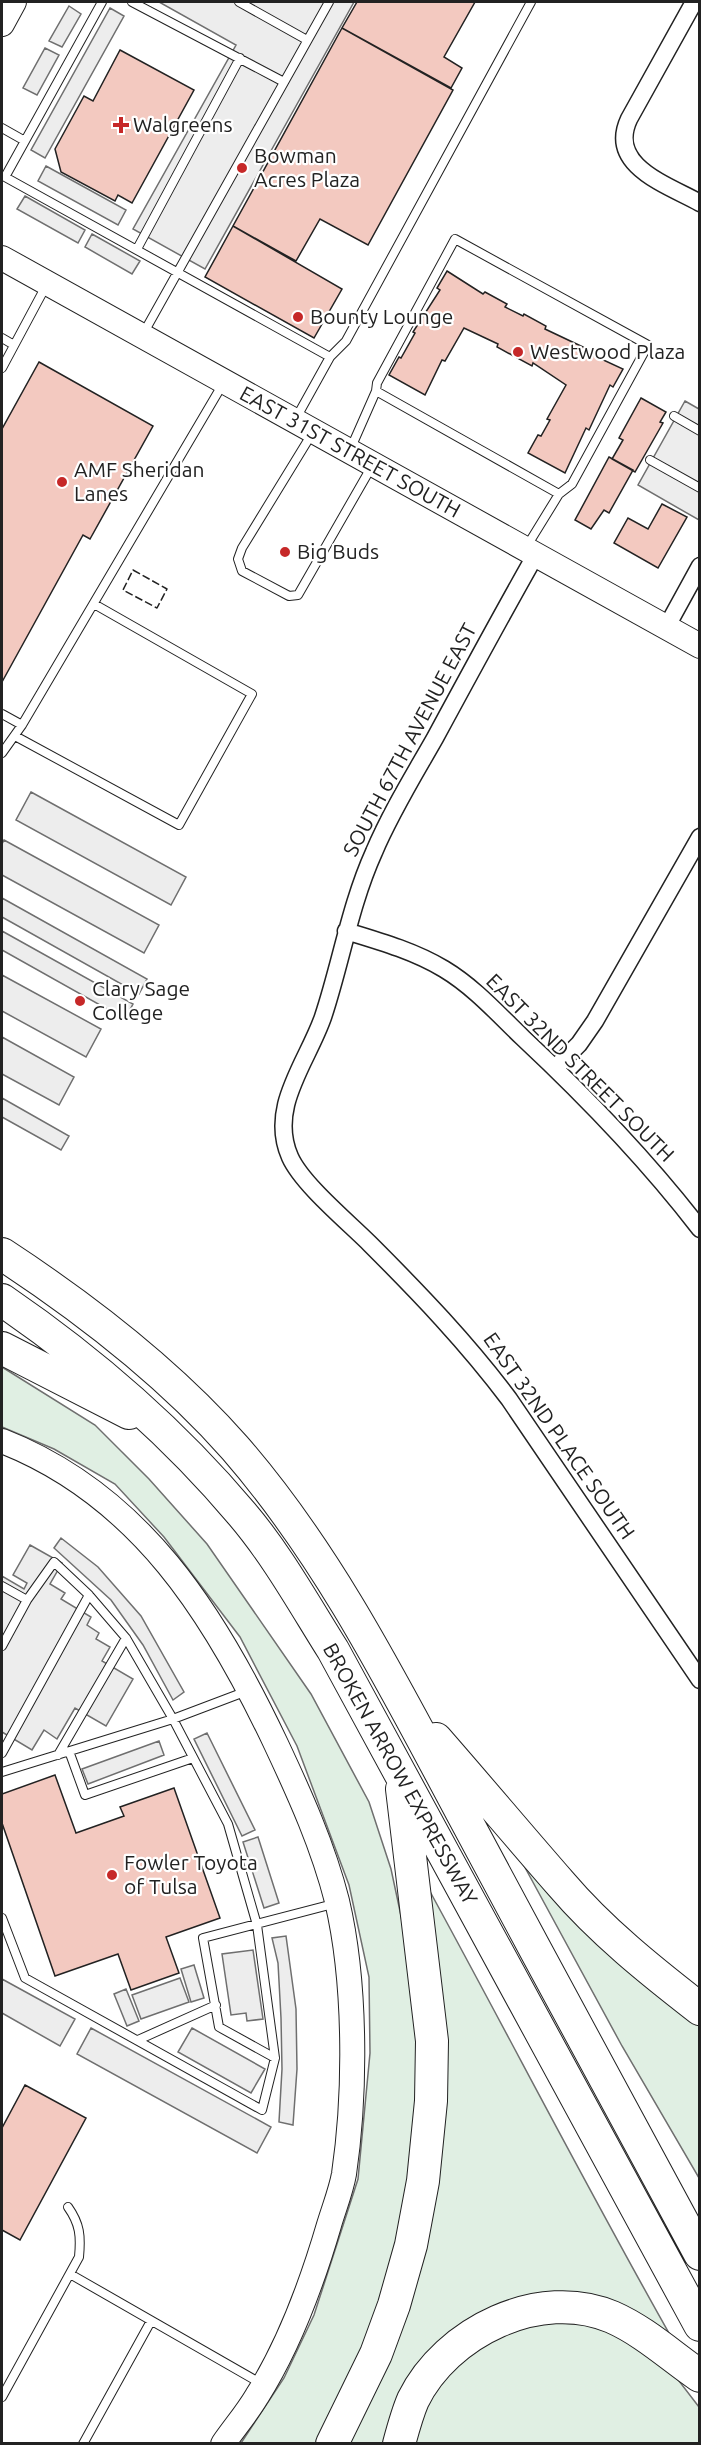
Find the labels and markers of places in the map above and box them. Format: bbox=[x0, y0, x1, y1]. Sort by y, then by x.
place label: Walgreens bbox=[133, 112, 233, 136]
marker: Walgreens bbox=[114, 118, 128, 132]
place label: Bowman Acres Plaza bbox=[254, 143, 360, 191]
marker: Bowman Acres Plaza bbox=[235, 161, 249, 175]
place label: Bounty Lounge bbox=[310, 304, 453, 328]
marker: Bounty Lounge bbox=[291, 310, 305, 324]
place label: Westwood Plaza bbox=[530, 339, 685, 363]
marker: Westwood Plaza bbox=[511, 345, 525, 359]
place label: AMF Sheridan Lanes bbox=[74, 457, 204, 505]
marker: AMF Sheridan Lanes bbox=[55, 475, 69, 489]
place label: Big Buds bbox=[297, 539, 379, 563]
marker: Big Buds bbox=[278, 545, 292, 559]
place label: Clary Sage College bbox=[92, 976, 190, 1024]
marker: Clary Sage College bbox=[73, 994, 87, 1008]
place label: Fowler Toyota of Tulsa bbox=[124, 1850, 258, 1898]
marker: Fowler Toyota of Tulsa bbox=[105, 1868, 119, 1882]

